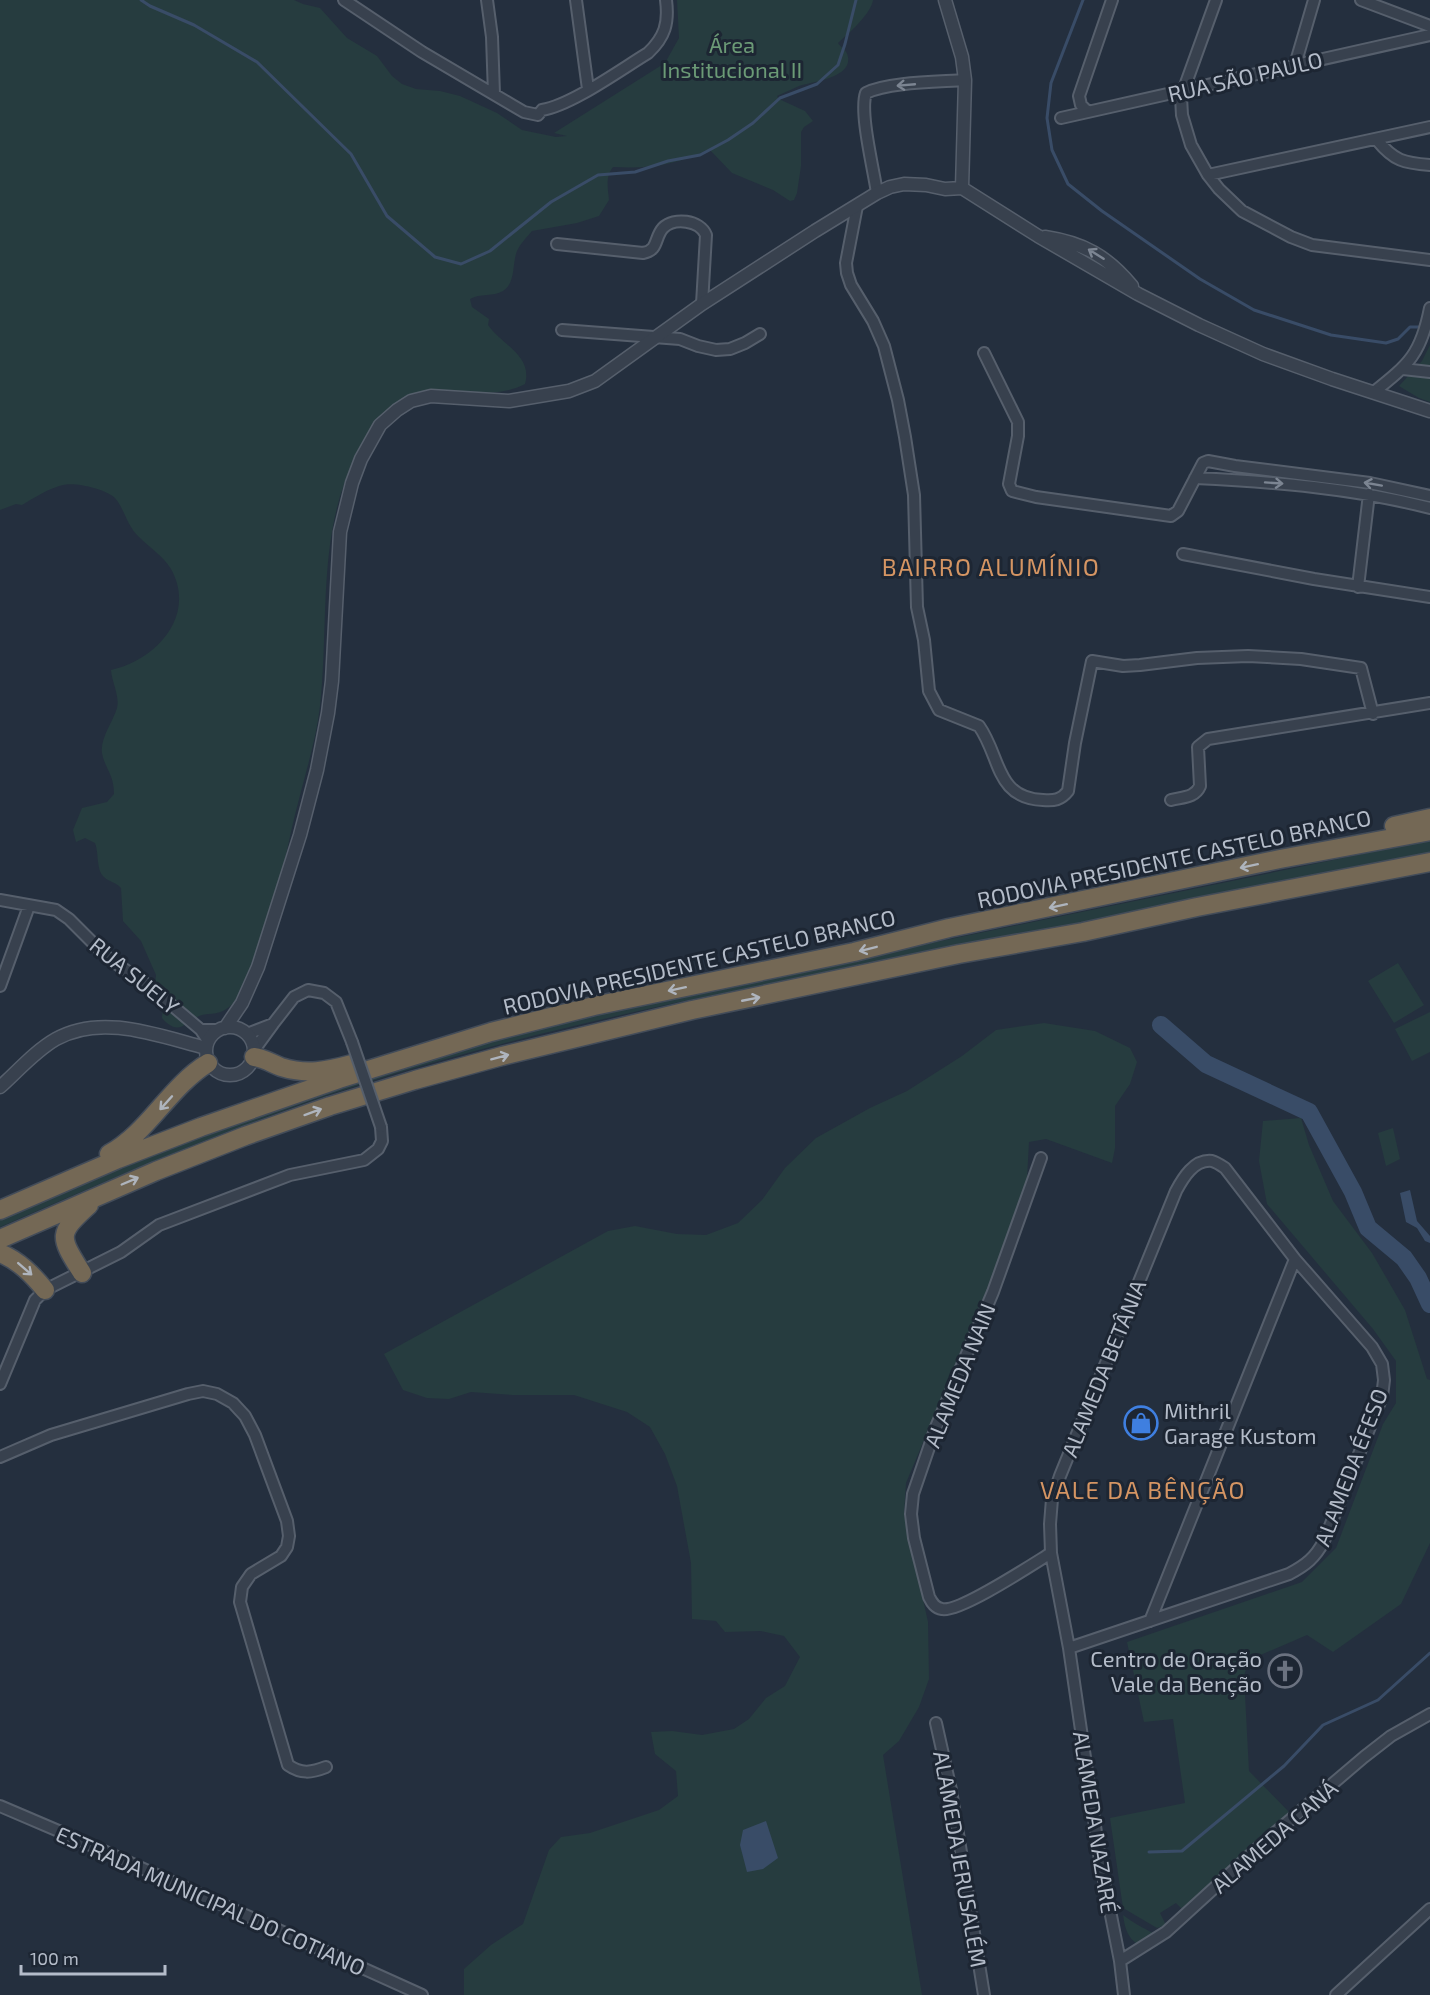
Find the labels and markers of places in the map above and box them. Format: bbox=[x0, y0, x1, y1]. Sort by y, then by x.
place label: Mithril Garage Kustom bbox=[1164, 1397, 1316, 1448]
shop icon: Mithril Garage Kustom bbox=[1123, 1405, 1159, 1441]
place label: Centro de Oração Vale da Benção bbox=[1090, 1645, 1262, 1698]
church icon: Centro de Oração Vale da Benção bbox=[1267, 1653, 1303, 1689]

